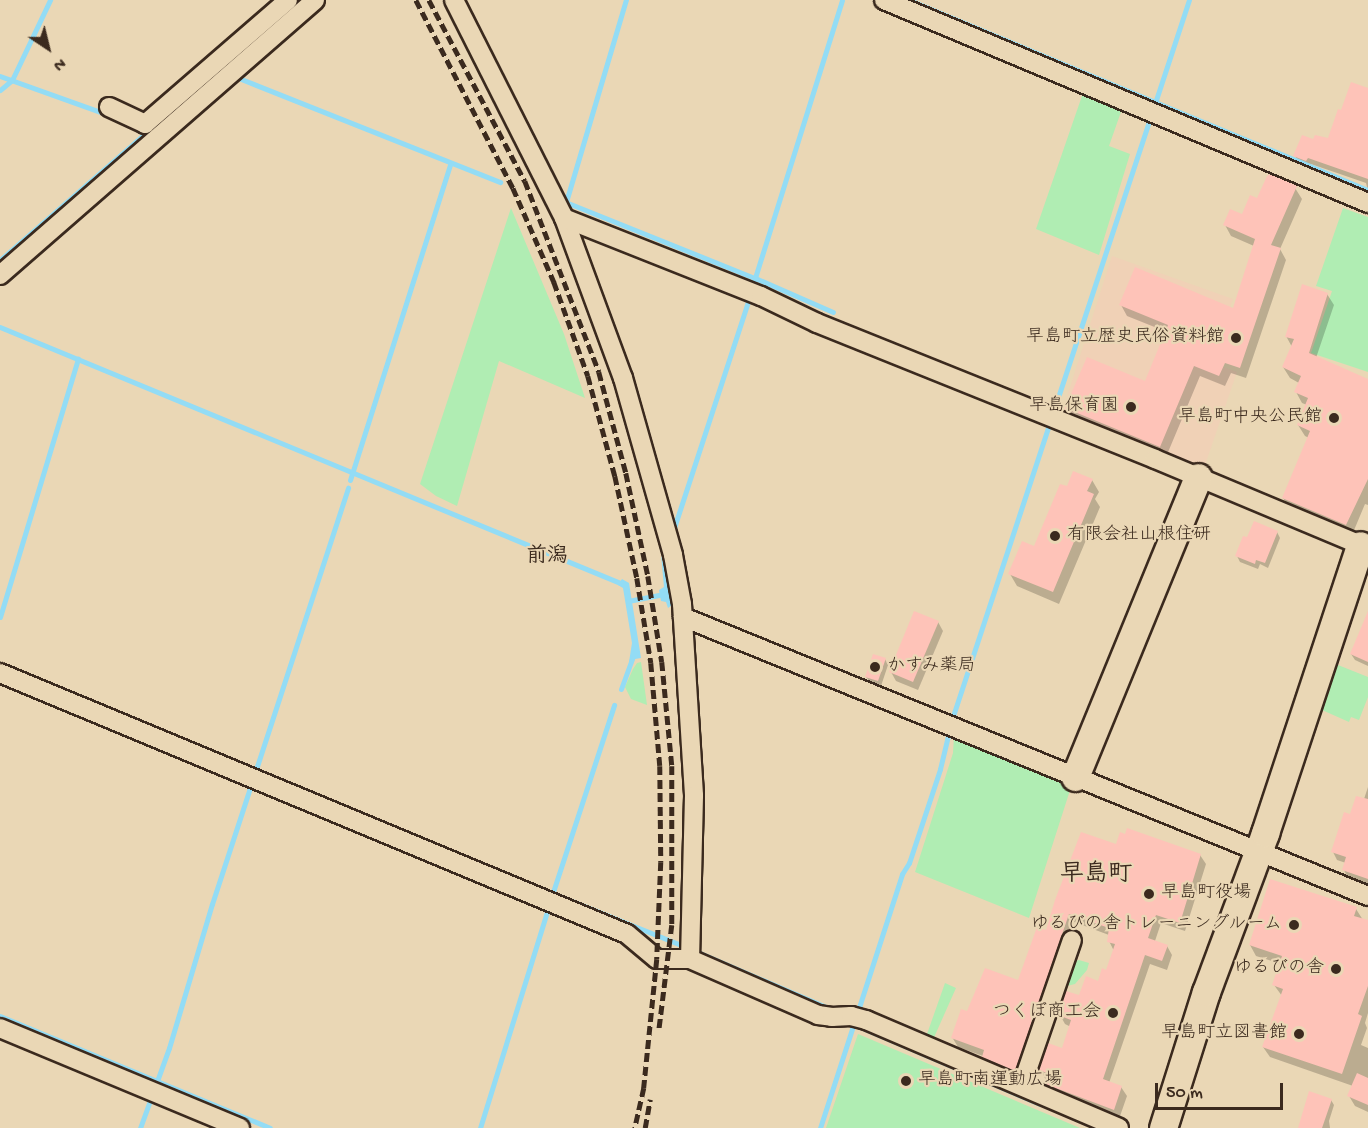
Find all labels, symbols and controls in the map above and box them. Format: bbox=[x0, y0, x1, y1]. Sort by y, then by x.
north arrow bbox=[18, 18, 78, 78]
text: N bbox=[49, 52, 68, 74]
place label: 早島町立歴史民俗資料館 bbox=[1026, 327, 1224, 349]
marker: 早島町立歴史民俗資料館 bbox=[1229, 331, 1243, 345]
place label: 早島保育園 bbox=[1029, 396, 1119, 418]
marker: 早島保育園 bbox=[1124, 400, 1138, 414]
place label: 早島町中央公民館 bbox=[1178, 407, 1322, 429]
marker: 早島町中央公民館 bbox=[1327, 411, 1341, 425]
place label: 有限会社山根住研 bbox=[1067, 525, 1211, 547]
marker: 有限会社山根住研 bbox=[1048, 529, 1062, 543]
district label: 前潟 bbox=[526, 545, 568, 571]
place label: かすみ薬局 bbox=[887, 656, 977, 678]
marker: かすみ薬局 bbox=[868, 660, 882, 674]
district label: 早島町 bbox=[1060, 862, 1132, 890]
place label: 早島町役場 bbox=[1161, 883, 1251, 905]
marker: 早島町役場 bbox=[1142, 887, 1156, 901]
place label: ゆるびの舎トレーニングルーム bbox=[1029, 914, 1282, 936]
marker: ゆるびの舎トレーニングルーム bbox=[1287, 918, 1301, 932]
place label: ゆるびの舎 bbox=[1234, 958, 1324, 980]
marker: ゆるびの舎 bbox=[1329, 962, 1343, 976]
place label: つくぼ商工会 bbox=[993, 1002, 1101, 1024]
marker: つくぼ商工会 bbox=[1106, 1006, 1120, 1020]
place label: 早島町立図書館 bbox=[1161, 1023, 1287, 1045]
marker: 早島町立図書館 bbox=[1292, 1027, 1306, 1041]
place label: 早島町南運動広場 bbox=[918, 1070, 1062, 1092]
scale bar bbox=[1158, 1071, 1286, 1109]
marker: 早島町南運動広場 bbox=[899, 1074, 913, 1088]
text: 50 m bbox=[1166, 1083, 1203, 1104]

